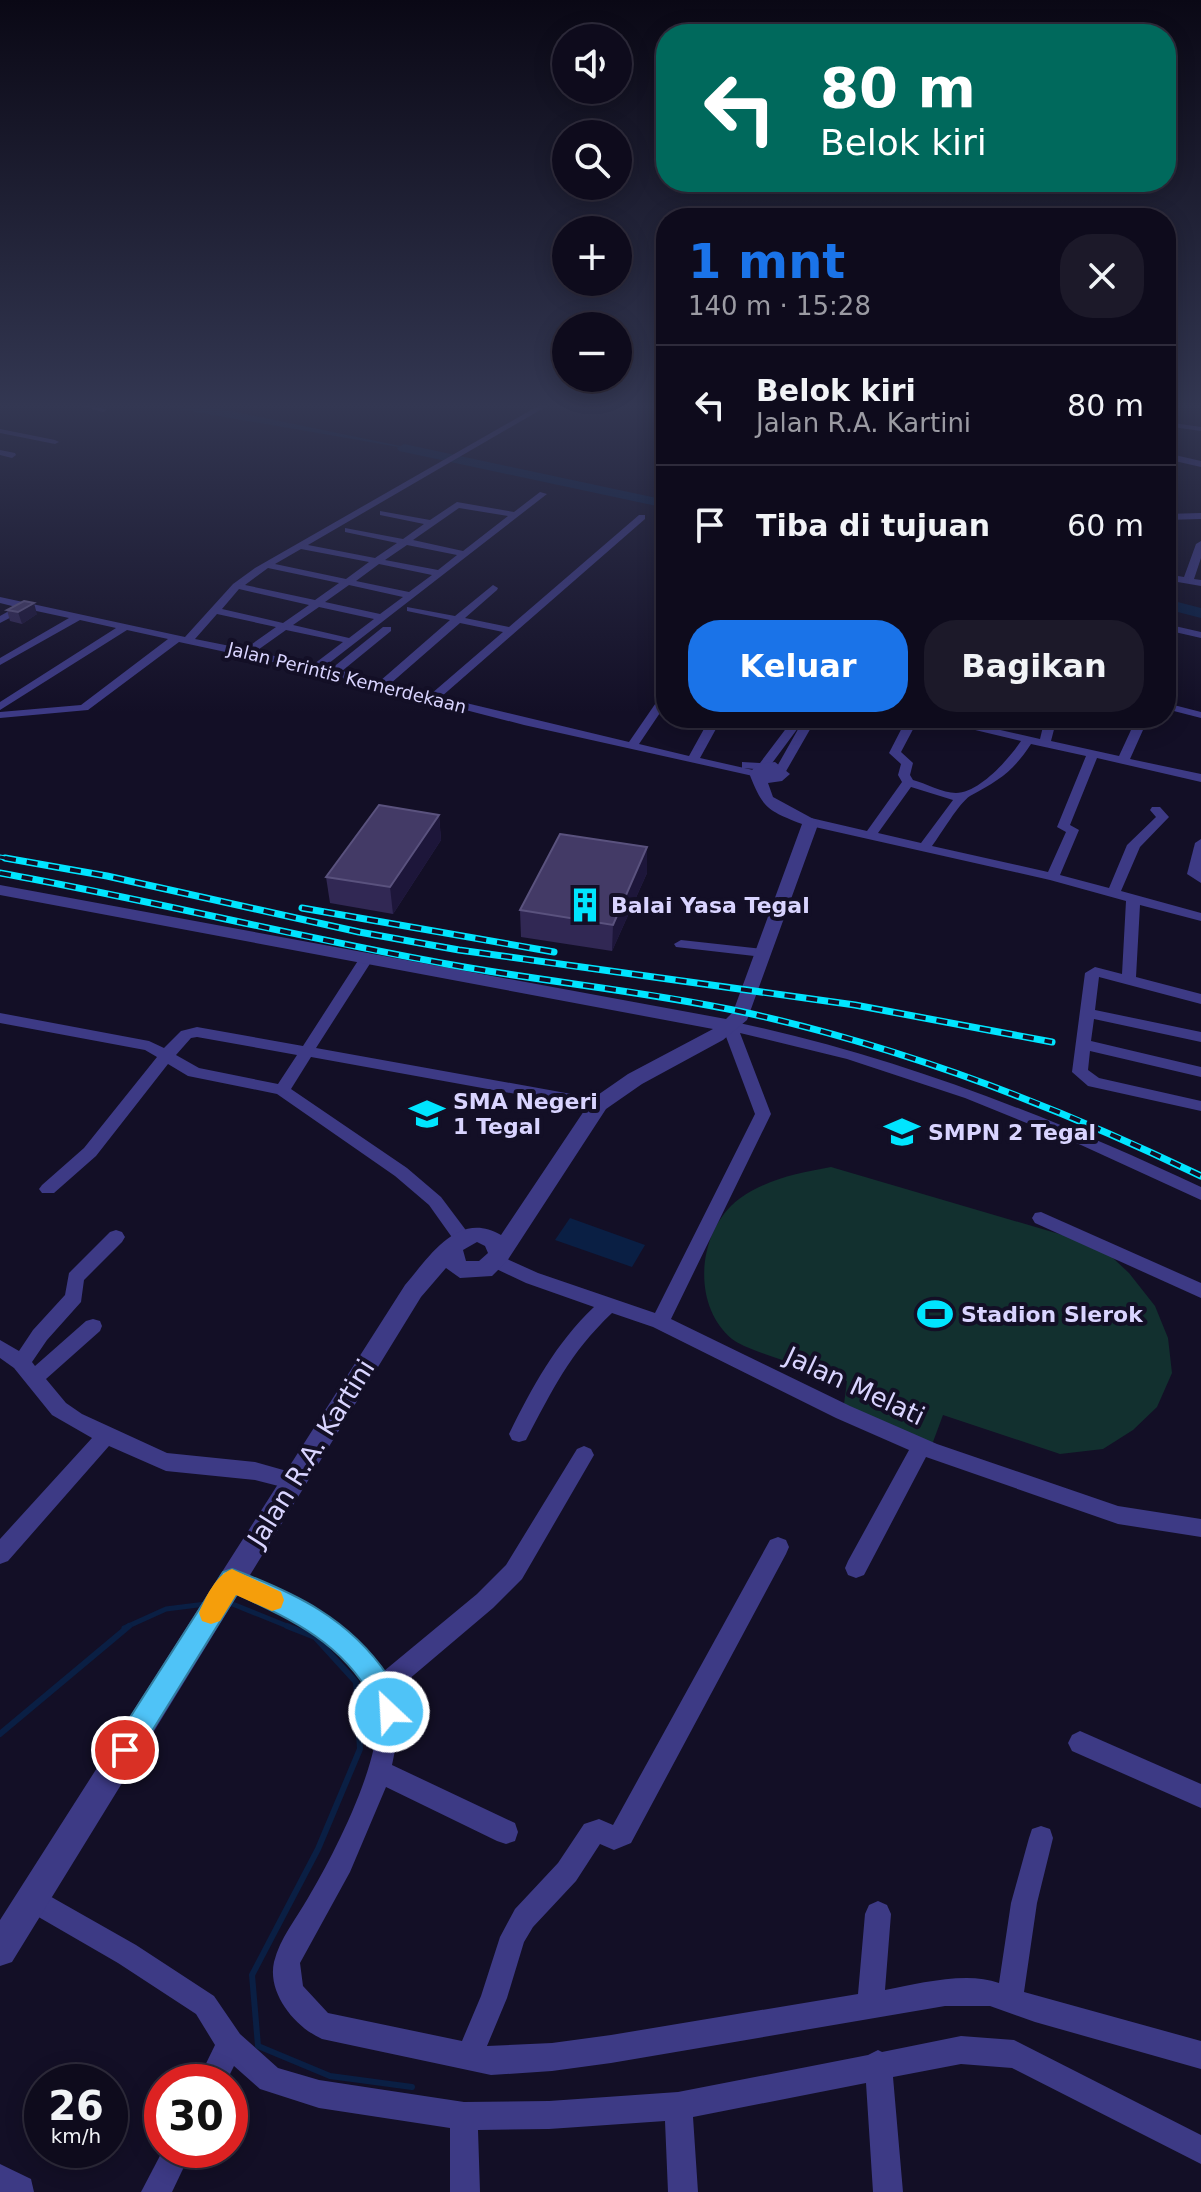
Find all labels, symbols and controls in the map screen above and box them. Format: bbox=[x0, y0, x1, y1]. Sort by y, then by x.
map controls bbox=[552, 24, 632, 392]
button: sound bbox=[552, 24, 632, 104]
text: 80 m bbox=[820, 55, 976, 120]
icon: left bbox=[688, 56, 792, 160]
button: search bbox=[552, 120, 632, 200]
text: Belok kiri bbox=[820, 122, 987, 163]
button: + bbox=[552, 216, 632, 296]
text: 1 mnt bbox=[688, 233, 845, 289]
button: close bbox=[1060, 234, 1144, 318]
text: 140 m · 15:28 bbox=[688, 291, 871, 321]
button: − bbox=[552, 312, 632, 392]
text: Belok kiri bbox=[756, 373, 916, 408]
icon: left bbox=[688, 383, 732, 427]
text: 80 m bbox=[1067, 388, 1144, 423]
text: Jalan R.A. Kartini bbox=[756, 408, 971, 438]
icon: arrive bbox=[688, 503, 732, 547]
text: Tiba di tujuan bbox=[756, 508, 990, 543]
text: 60 m bbox=[1067, 508, 1144, 543]
button: Keluar bbox=[688, 620, 908, 712]
button: Bagikan bbox=[924, 620, 1144, 712]
street label: Jalan Perintis Kemerdekaan bbox=[224, 637, 469, 717]
building icon: Balai Yasa Tegal bbox=[566, 886, 604, 924]
place label: Balai Yasa Tegal bbox=[611, 893, 810, 918]
place label: SMA Negeri 1 Tegal bbox=[453, 1089, 598, 1139]
school or university icon: SMA Negeri 1 Tegal bbox=[408, 1095, 446, 1133]
school or university icon: SMPN 2 Tegal bbox=[883, 1113, 921, 1151]
place label: SMPN 2 Tegal bbox=[928, 1120, 1096, 1145]
sports icon: Stadion Slerok bbox=[916, 1295, 954, 1333]
place label: Stadion Slerok bbox=[961, 1302, 1144, 1327]
street label: Jalan Melati bbox=[779, 1340, 930, 1431]
street label: Jalan R.A. Kartini bbox=[240, 1354, 381, 1554]
position arrow bbox=[347, 1670, 431, 1754]
pin bbox=[91, 1716, 159, 1784]
icon: arrive bbox=[103, 1728, 147, 1772]
speed limit sign: 30 bbox=[144, 2064, 248, 2168]
text: 26 bbox=[48, 2083, 104, 2129]
text: km/h bbox=[51, 2124, 101, 2148]

